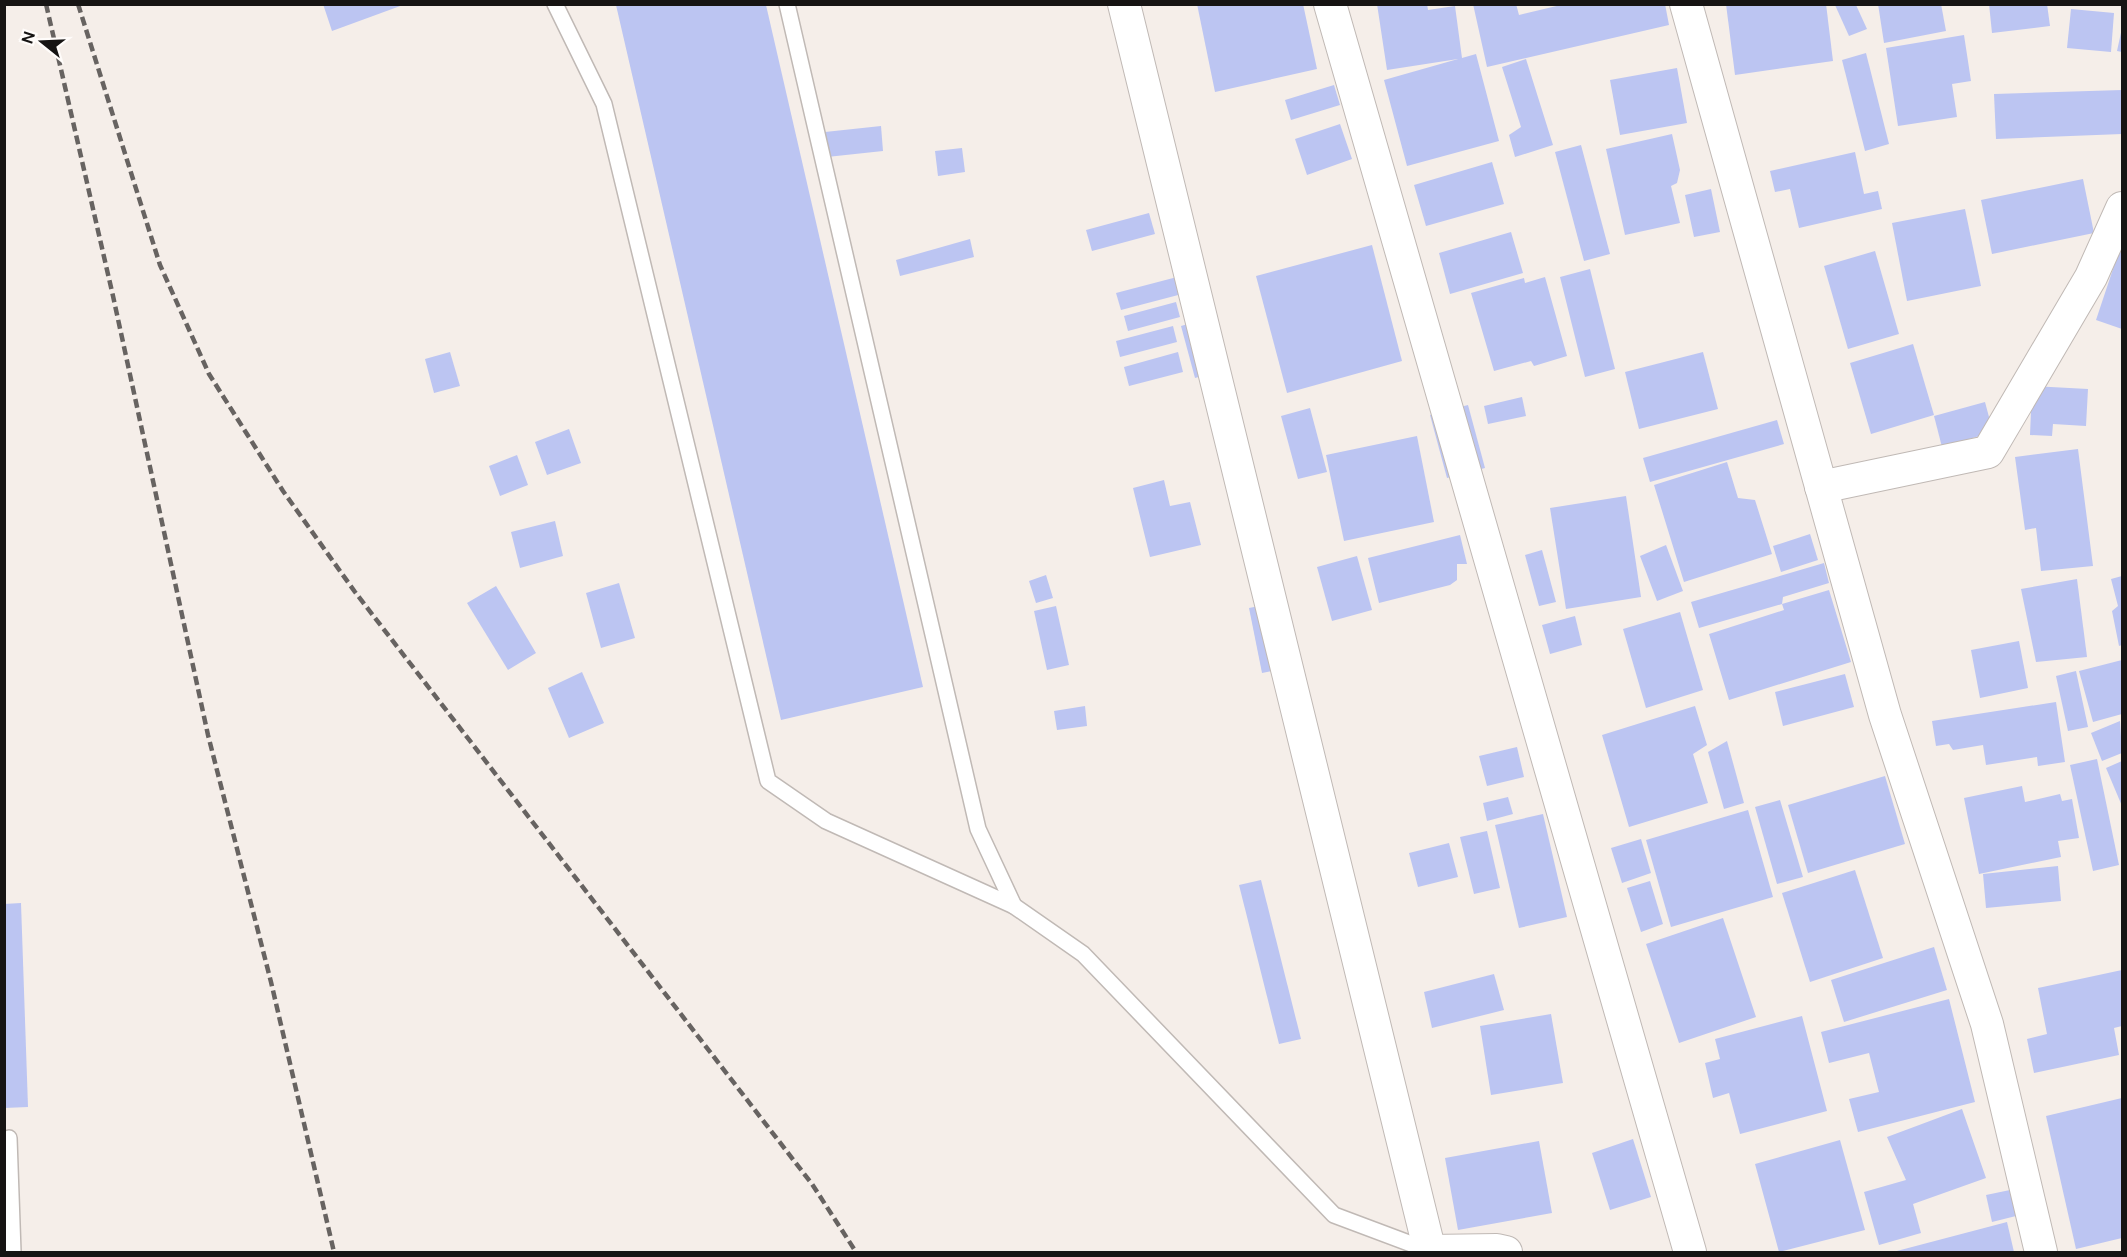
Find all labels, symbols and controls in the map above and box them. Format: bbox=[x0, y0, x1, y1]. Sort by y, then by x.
north arrow bbox=[12, 12, 72, 72]
text: N bbox=[16, 29, 40, 46]

